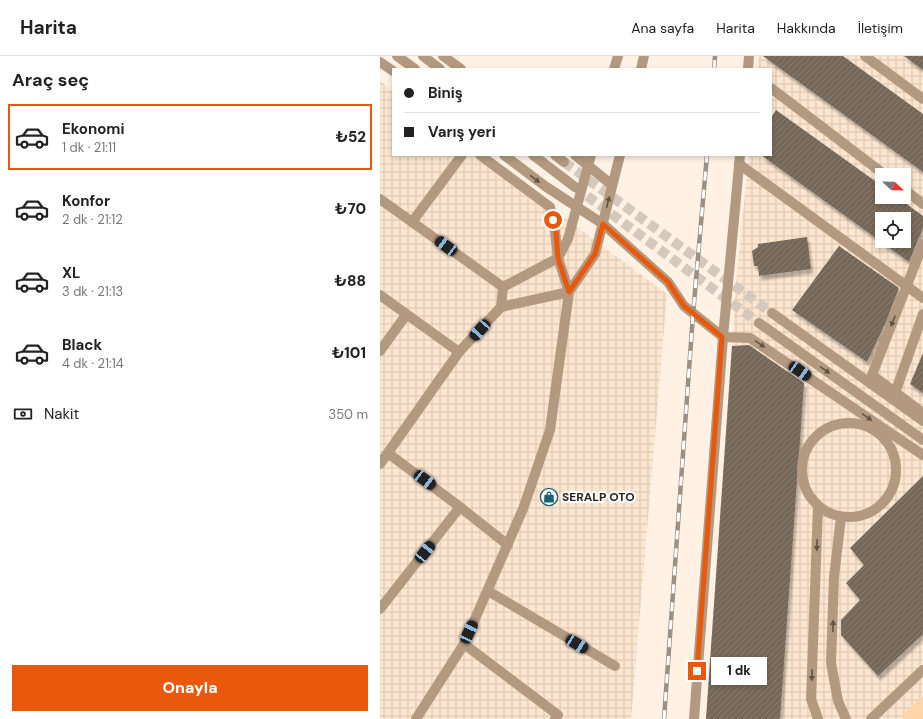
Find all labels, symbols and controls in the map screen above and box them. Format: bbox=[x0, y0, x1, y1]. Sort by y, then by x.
text: Harita bbox=[20, 15, 77, 40]
text: Ana sayfa bbox=[631, 19, 694, 37]
text: Harita bbox=[716, 19, 755, 37]
text: Hakkında bbox=[777, 19, 836, 37]
text: İletişim bbox=[858, 19, 903, 37]
text: Araç seç bbox=[12, 68, 89, 92]
text: Biniş bbox=[428, 83, 463, 103]
icon: car bbox=[14, 119, 50, 155]
text: Ekonomi bbox=[62, 119, 124, 139]
text: Varış yeri bbox=[428, 122, 496, 142]
text: ₺52 bbox=[336, 127, 366, 147]
text: 1 dk · 21:11 bbox=[62, 139, 116, 156]
north arrow bbox=[875, 168, 911, 204]
map controls bbox=[875, 168, 911, 248]
one-way arrow bbox=[530, 174, 540, 182]
icon: car bbox=[14, 191, 50, 227]
text: Konfor bbox=[62, 191, 110, 211]
one-way arrow bbox=[605, 196, 611, 208]
text: ₺70 bbox=[335, 199, 366, 219]
text: 2 dk · 21:12 bbox=[62, 211, 123, 228]
route start bbox=[544, 211, 562, 229]
button: locate bbox=[875, 212, 911, 248]
car bbox=[433, 234, 459, 258]
icon: car bbox=[14, 263, 50, 299]
text: XL bbox=[62, 263, 80, 283]
text: ₺88 bbox=[335, 271, 366, 291]
text: 3 dk · 21:13 bbox=[62, 283, 123, 300]
one-way arrow bbox=[889, 316, 895, 328]
car bbox=[468, 317, 492, 343]
icon: car bbox=[14, 335, 50, 371]
text: Black bbox=[62, 335, 102, 355]
one-way arrow bbox=[754, 340, 765, 348]
text: ₺101 bbox=[332, 343, 366, 363]
text: 4 dk · 21:14 bbox=[62, 355, 124, 372]
car bbox=[787, 359, 813, 383]
one-way arrow bbox=[820, 366, 830, 374]
icon: cash bbox=[12, 403, 34, 425]
text: Nakit bbox=[44, 404, 79, 424]
text: 350 m bbox=[328, 406, 368, 423]
one-way arrow bbox=[862, 413, 873, 421]
car bbox=[412, 468, 438, 492]
shop icon: SERALP OTO bbox=[539, 487, 559, 507]
place label: SERALP OTO bbox=[562, 489, 635, 505]
car bbox=[413, 539, 437, 565]
one-way arrow bbox=[814, 539, 820, 552]
car bbox=[458, 619, 480, 645]
one-way arrow bbox=[829, 620, 836, 632]
car bbox=[564, 633, 590, 655]
callout: 1 dk bbox=[711, 657, 767, 685]
route end bbox=[688, 662, 706, 680]
text: 1 dk bbox=[727, 662, 751, 679]
button: Onayla bbox=[12, 665, 368, 711]
one-way arrow bbox=[809, 669, 815, 682]

